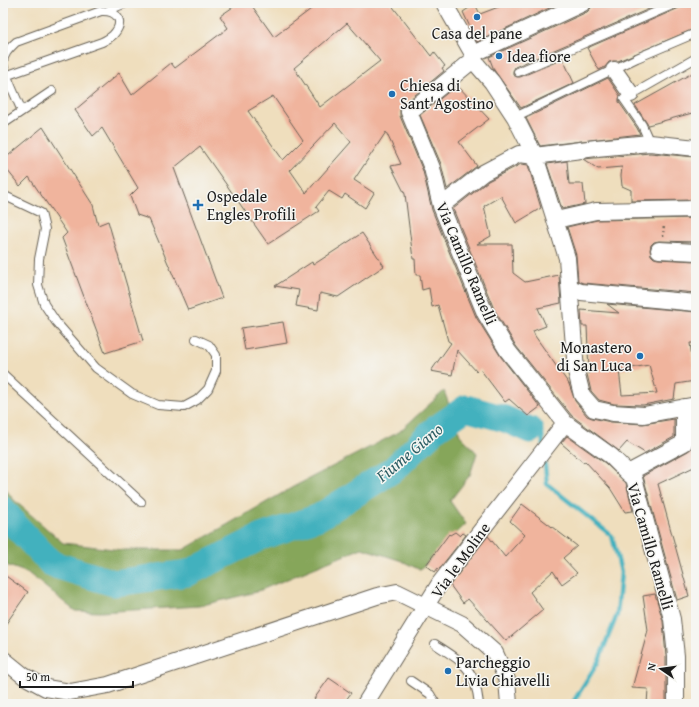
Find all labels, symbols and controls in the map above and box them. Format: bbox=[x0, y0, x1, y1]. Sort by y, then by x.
marker: Casa del pane bbox=[472, 12, 482, 22]
place label: Casa del pane bbox=[432, 21, 522, 45]
place label: Idea fiore bbox=[507, 44, 571, 68]
marker: Idea fiore bbox=[494, 51, 504, 61]
place label: Chiesa di Sant'Agostino bbox=[400, 73, 494, 115]
marker: Chiesa di Sant'Agostino bbox=[387, 89, 397, 99]
place label: Ospedale Engles Profili bbox=[207, 184, 296, 226]
street label: Via Camillo Ramelli bbox=[430, 198, 504, 329]
marker: Ospedale Engles Profili bbox=[192, 199, 204, 211]
place label: Monastero di San Luca bbox=[556, 335, 632, 377]
marker: Monastero di San Luca bbox=[635, 351, 645, 361]
water label: Fiume Giano bbox=[369, 417, 448, 488]
street label: Via Camillo Ramelli bbox=[621, 480, 681, 613]
street label: Via le Moline bbox=[424, 517, 496, 603]
north arrow bbox=[641, 649, 681, 689]
place label: Parcheggio Livia Chiavelli bbox=[456, 650, 550, 692]
text: N bbox=[643, 661, 660, 672]
scale bar bbox=[20, 663, 133, 689]
marker: Parcheggio Livia Chiavelli bbox=[443, 666, 453, 676]
text: 50 m bbox=[26, 668, 50, 685]

